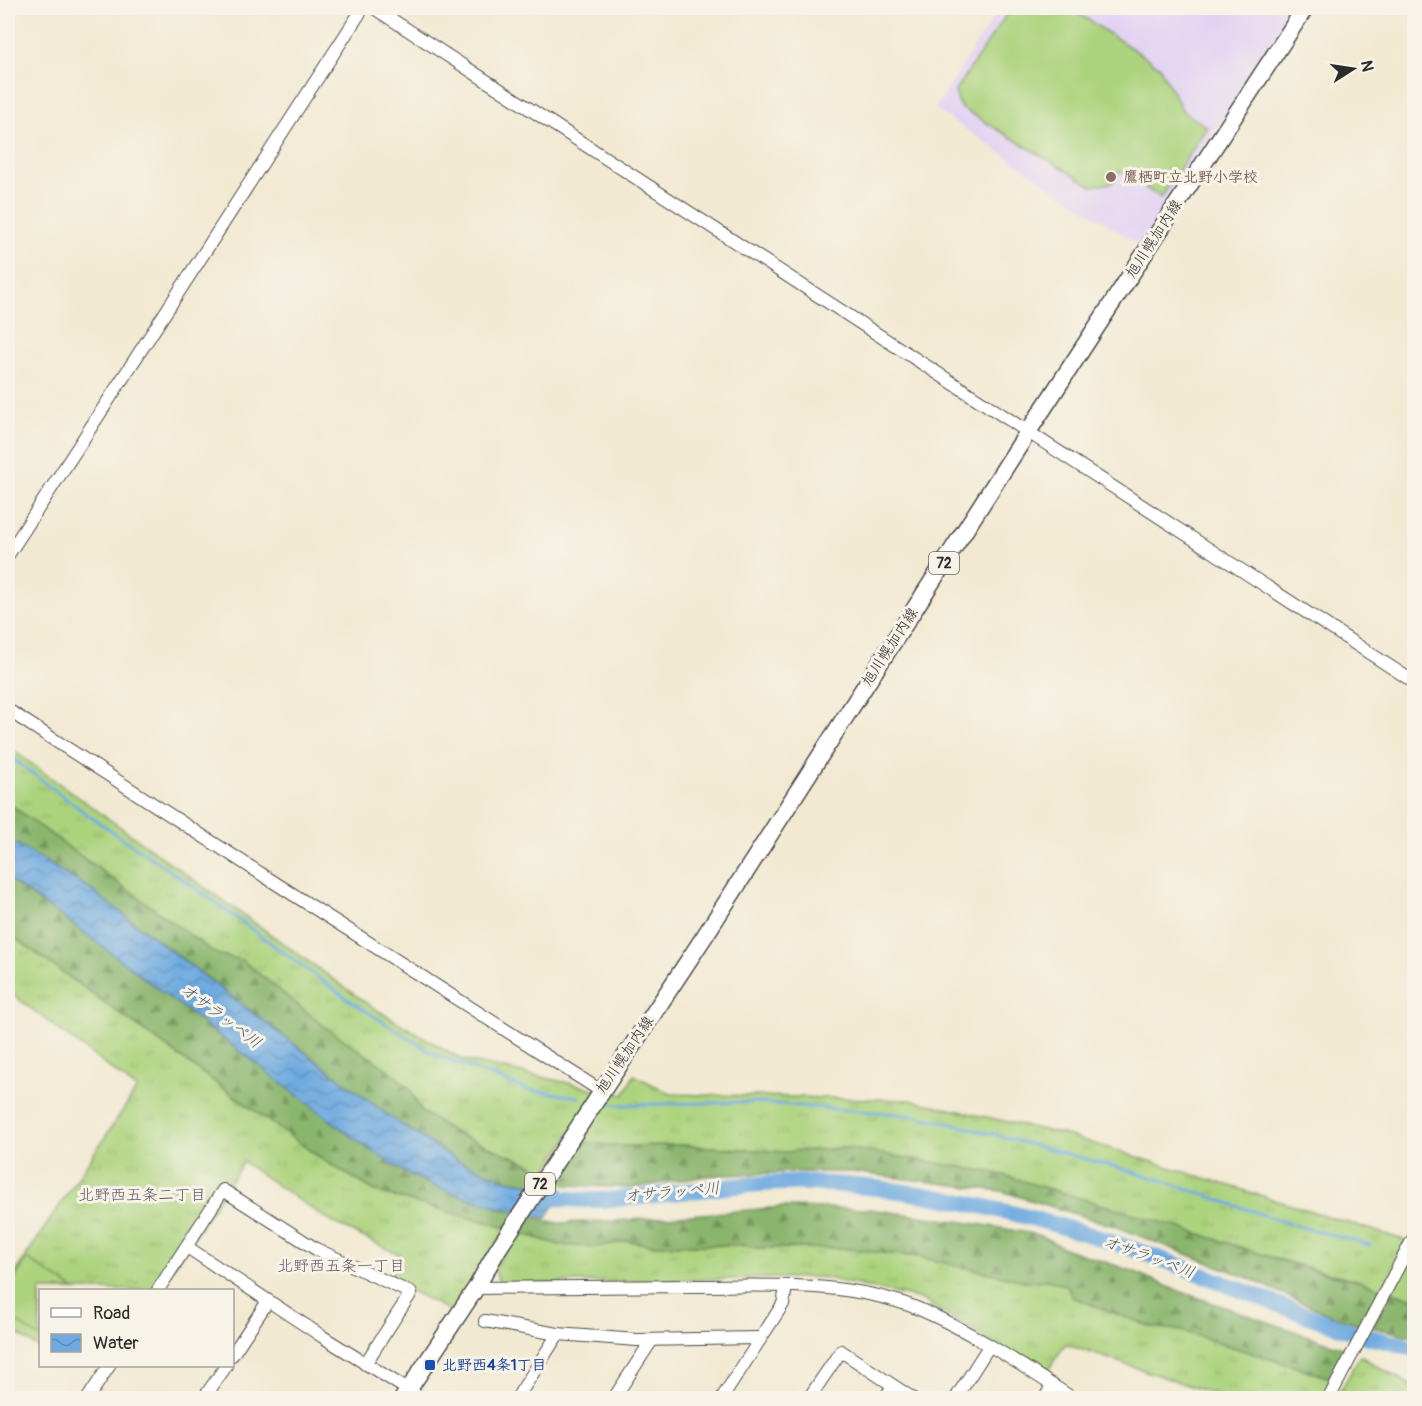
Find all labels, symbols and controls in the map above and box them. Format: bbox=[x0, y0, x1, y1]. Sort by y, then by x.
north arrow bbox=[1323, 39, 1383, 99]
text: N bbox=[1356, 59, 1378, 74]
place label: 鷹栖町立北野小学校 bbox=[1123, 168, 1258, 187]
marker: 鷹栖町立北野小学校 bbox=[1104, 170, 1118, 184]
street label: 旭川幌加内線 bbox=[1122, 196, 1186, 282]
road number: 72 bbox=[929, 552, 959, 574]
street label: 旭川幌加内線 bbox=[858, 604, 922, 690]
water label: オサラッペ川 bbox=[177, 979, 265, 1053]
street label: 旭川幌加内線 bbox=[592, 1012, 658, 1098]
road number: 72 bbox=[525, 1173, 555, 1195]
water label: オサラッペ川 bbox=[623, 1178, 721, 1206]
district label: 北野西五条二丁目 bbox=[78, 1185, 206, 1205]
water label: オサラッペ川 bbox=[1100, 1231, 1198, 1283]
district label: 北野西五条一丁目 bbox=[277, 1256, 405, 1276]
legend bbox=[39, 1289, 234, 1367]
text: Road bbox=[93, 1302, 130, 1325]
text: Water bbox=[93, 1332, 139, 1355]
place label: 北野西4条1丁目 bbox=[442, 1356, 547, 1375]
marker: 北野西4条1丁目 bbox=[423, 1358, 437, 1372]

